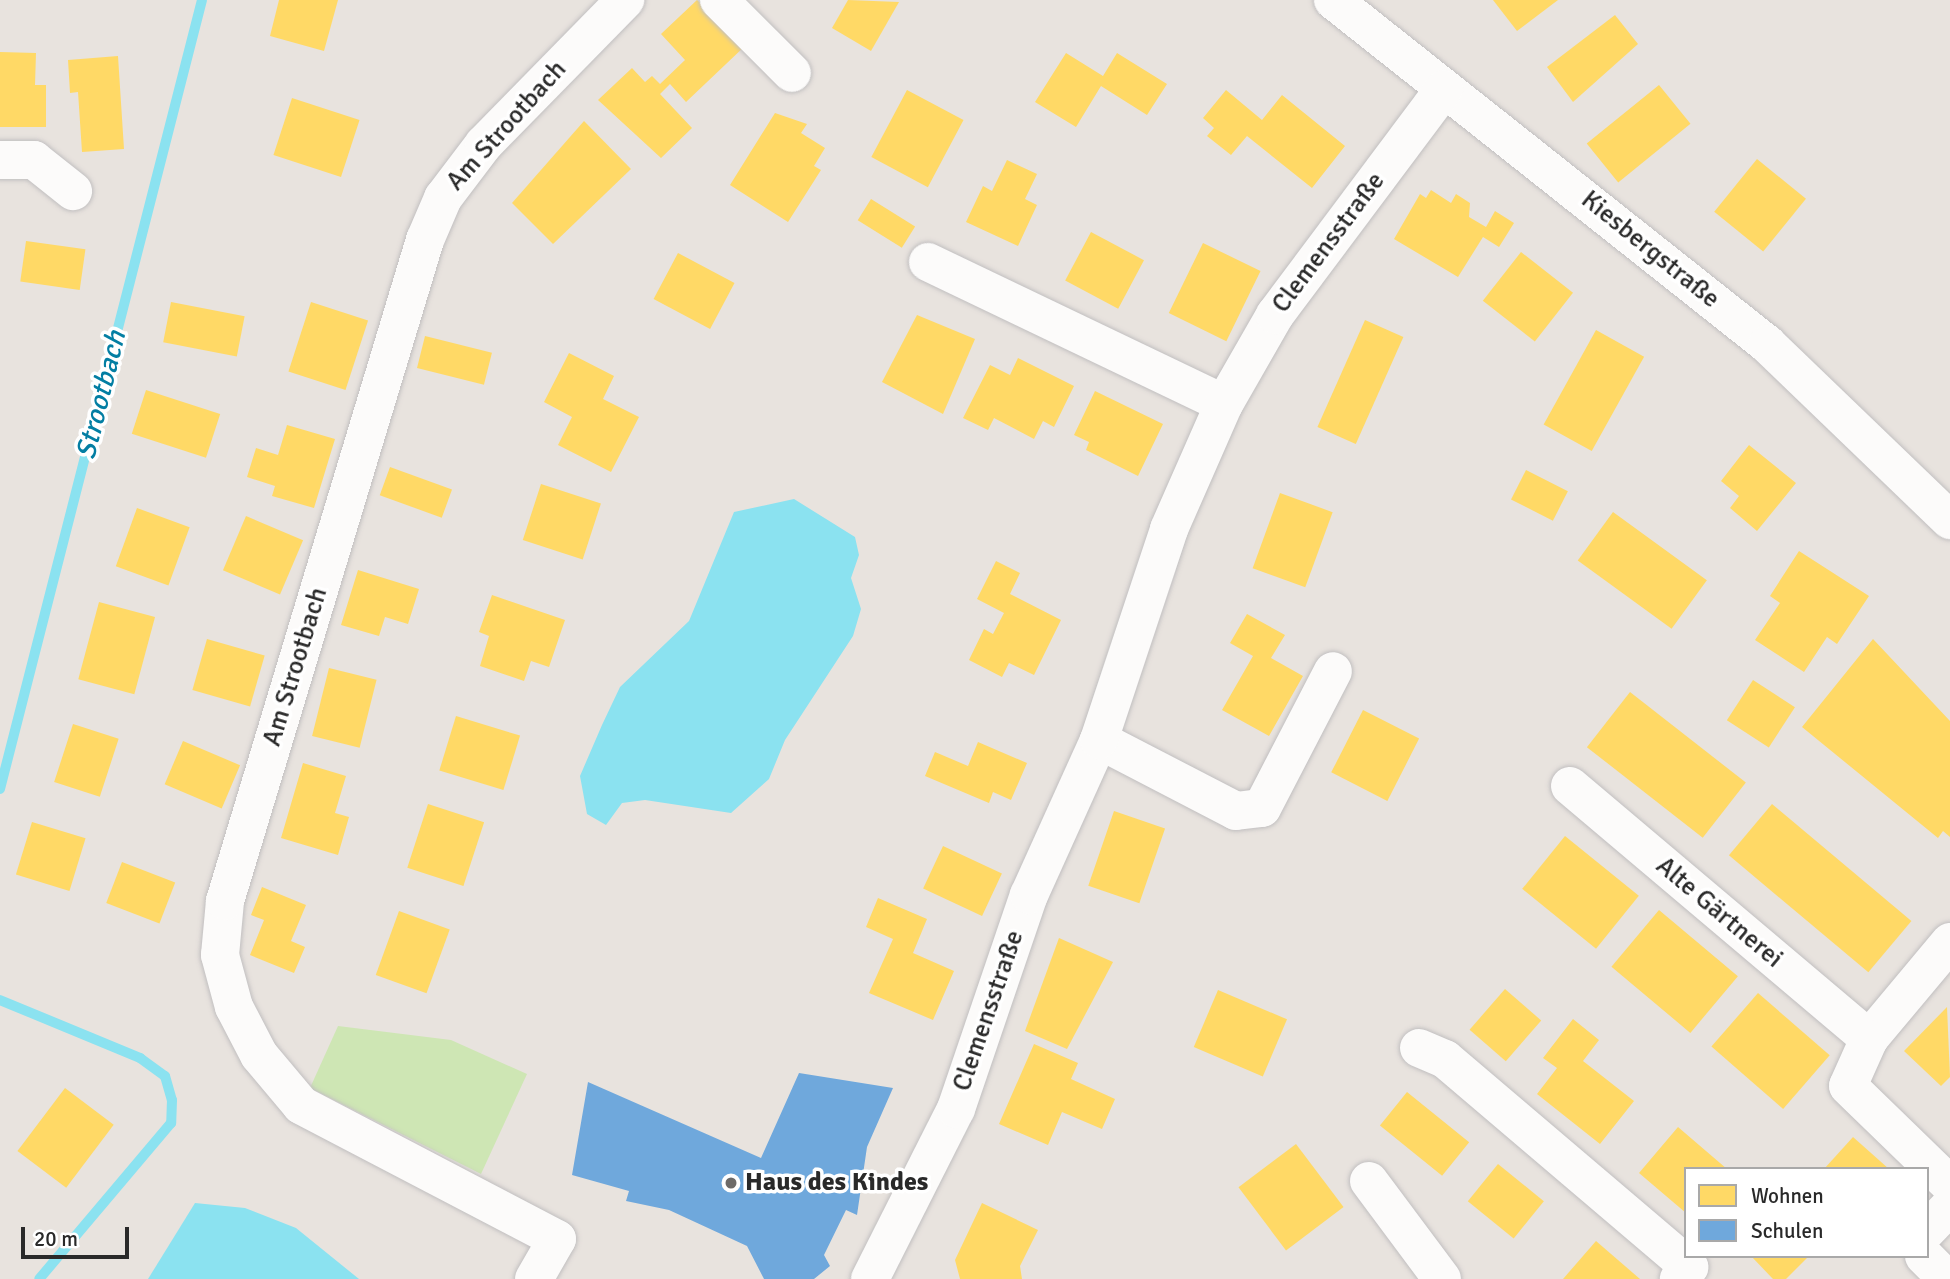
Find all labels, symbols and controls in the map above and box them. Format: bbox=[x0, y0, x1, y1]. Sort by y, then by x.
street label: Am Strootbach bbox=[441, 55, 573, 197]
street label: Clemensstraße bbox=[1266, 167, 1392, 319]
street label: Kiesbergstraße bbox=[1574, 185, 1726, 315]
water label: Strootbach bbox=[69, 327, 133, 463]
street label: Am Strootbach bbox=[257, 584, 335, 750]
street label: Alte Gärtnerei bbox=[1649, 851, 1789, 975]
street label: Clemensstraße bbox=[947, 927, 1031, 1095]
place label: Haus des Kindes bbox=[745, 1167, 928, 1199]
legend bbox=[1684, 1167, 1929, 1258]
marker: Haus des Kindes bbox=[723, 1175, 739, 1191]
text: Wohnen bbox=[1751, 1183, 1824, 1209]
scale bar bbox=[24, 1212, 133, 1256]
text: Schulen bbox=[1751, 1218, 1823, 1244]
text: 20 m bbox=[34, 1226, 78, 1252]

